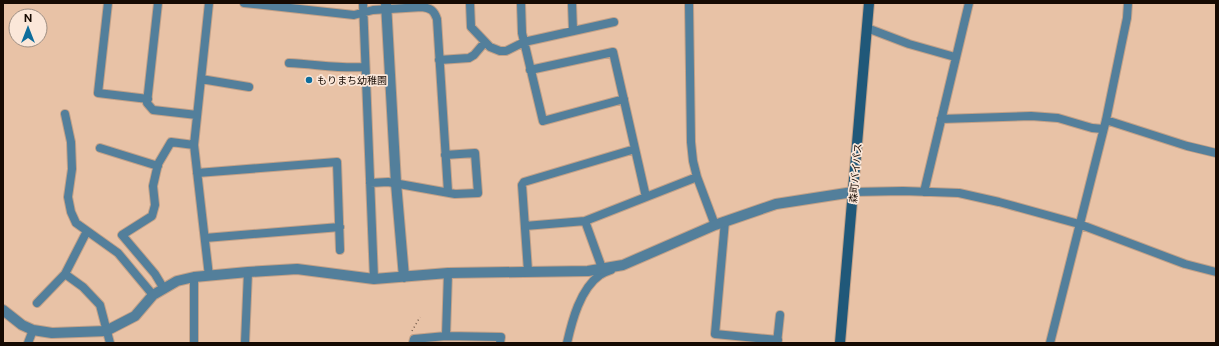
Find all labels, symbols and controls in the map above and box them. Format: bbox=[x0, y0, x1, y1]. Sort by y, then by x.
north arrow bbox=[8, 8, 48, 48]
text: N bbox=[24, 12, 32, 24]
place label: もりまち幼稚園 bbox=[317, 74, 387, 86]
marker: もりまち幼稚園 bbox=[304, 75, 314, 85]
street label: 森町バイパス bbox=[846, 143, 864, 203]

